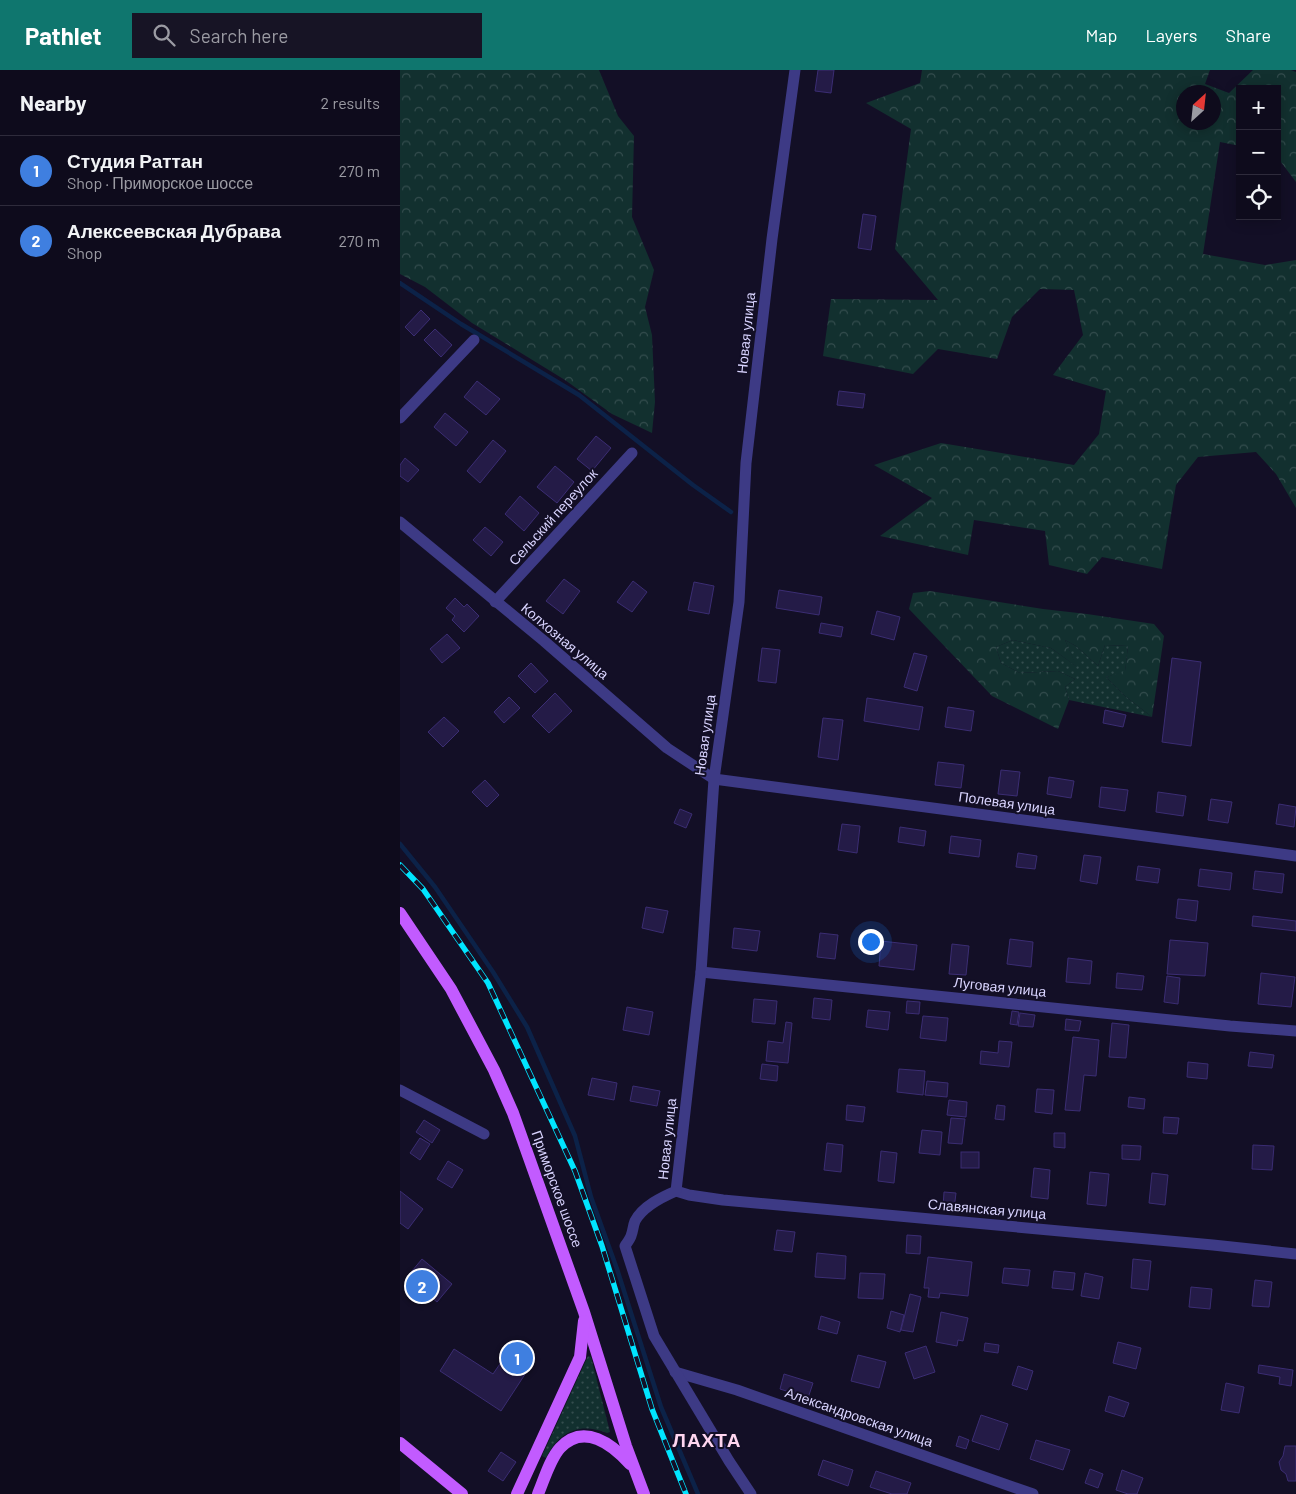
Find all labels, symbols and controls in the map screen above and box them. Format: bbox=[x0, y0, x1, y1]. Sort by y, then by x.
search box bbox=[132, 13, 482, 58]
text: Pathlet bbox=[25, 21, 102, 50]
icon: search bbox=[150, 21, 178, 49]
text: Search here bbox=[190, 24, 288, 47]
text: Map bbox=[1085, 24, 1117, 46]
text: Layers bbox=[1145, 24, 1198, 46]
text: Share bbox=[1226, 24, 1271, 46]
north arrow bbox=[1176, 85, 1221, 130]
map controls bbox=[1236, 85, 1281, 220]
button: + bbox=[1236, 85, 1281, 130]
text: Nearby bbox=[20, 90, 86, 115]
text: 2 results bbox=[321, 93, 380, 112]
button: − bbox=[1236, 130, 1281, 175]
text: Студия Раттан bbox=[67, 149, 203, 172]
text: 1 bbox=[33, 161, 39, 180]
text: 270 m bbox=[338, 161, 380, 180]
text: Shop · Приморское шоссе bbox=[67, 173, 253, 192]
button: locate bbox=[1236, 175, 1281, 220]
text: Алексеевская Дубрава bbox=[67, 219, 281, 242]
text: 2 bbox=[32, 231, 40, 250]
text: 270 m bbox=[338, 231, 380, 250]
text: Shop bbox=[67, 243, 102, 262]
street label: Новая улица bbox=[733, 291, 758, 375]
street label: Сельский переулок bbox=[505, 464, 601, 568]
street label: Колхозная улица bbox=[518, 599, 613, 682]
street label: Новая улица bbox=[690, 693, 719, 777]
street label: Полевая улица bbox=[958, 787, 1057, 818]
your location bbox=[858, 929, 884, 955]
street label: Луговая улица bbox=[953, 973, 1047, 1000]
street label: Новая улица bbox=[654, 1097, 679, 1181]
street label: Приморское шоссе bbox=[528, 1128, 587, 1250]
street label: Славянская улица bbox=[927, 1195, 1047, 1222]
pin: 2 bbox=[406, 1267, 438, 1305]
pin: 1 bbox=[501, 1339, 533, 1377]
street label: Александровская улица bbox=[783, 1383, 936, 1450]
district label: ЛАХТА bbox=[673, 1428, 741, 1451]

